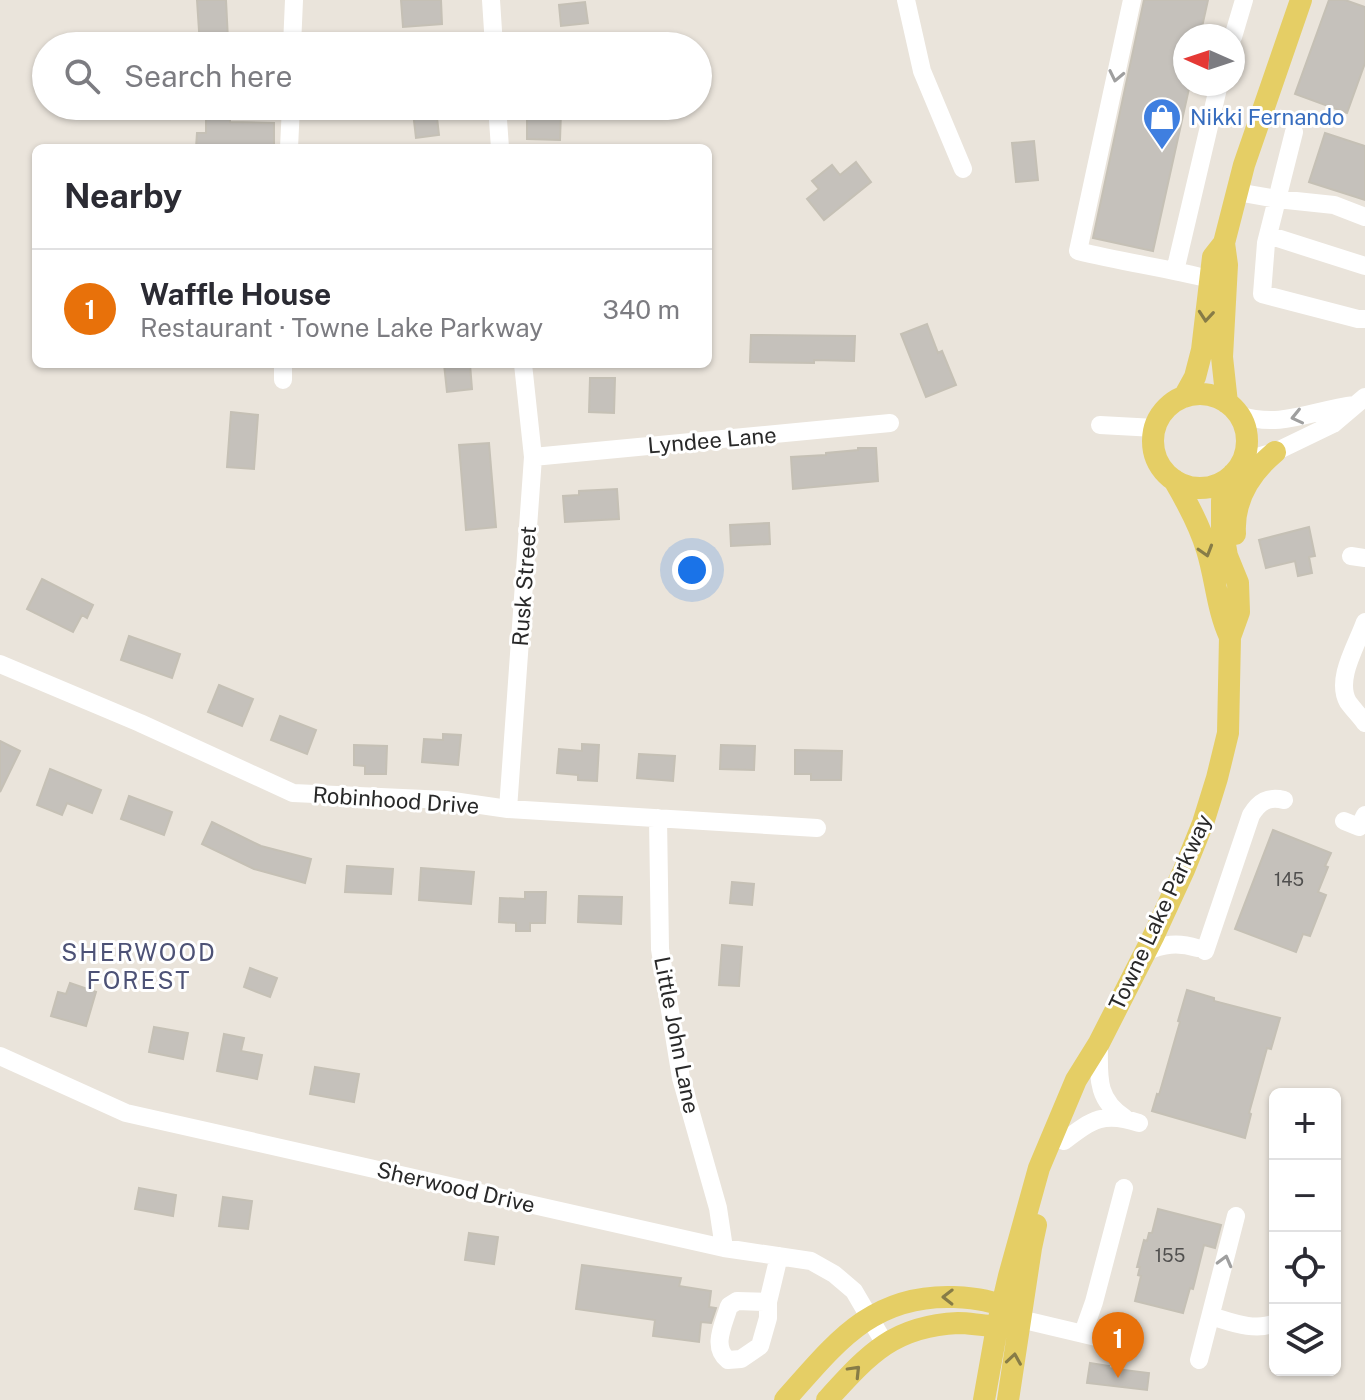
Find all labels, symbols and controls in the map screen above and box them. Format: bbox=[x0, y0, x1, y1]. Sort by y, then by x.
north arrow bbox=[1173, 24, 1245, 96]
search box bbox=[32, 32, 712, 120]
icon: search bbox=[60, 54, 104, 98]
text: Search here bbox=[124, 58, 292, 94]
one-way arrow bbox=[1108, 69, 1125, 82]
shop icon: Nikki Fernando bbox=[1141, 96, 1183, 151]
place label: Nikki Fernando bbox=[1190, 104, 1345, 130]
text: Nearby bbox=[64, 176, 182, 216]
text: Waffle House bbox=[140, 276, 331, 312]
text: 1 bbox=[84, 294, 96, 325]
text: 340 m bbox=[603, 294, 680, 325]
one-way arrow bbox=[1197, 310, 1214, 323]
text: Restaurant · Towne Lake Parkway bbox=[140, 312, 543, 343]
one-way arrow bbox=[1290, 408, 1304, 425]
street label: Lyndee Lane bbox=[646, 421, 778, 459]
street label: Rusk Street bbox=[507, 525, 541, 647]
one-way arrow bbox=[1197, 544, 1213, 557]
your location bbox=[672, 550, 712, 590]
street label: Robinhood Drive bbox=[312, 781, 480, 819]
street label: Towne Lake Parkway bbox=[1103, 810, 1217, 1014]
house number: 145 bbox=[1274, 869, 1304, 890]
district label: SHERWOOD FOREST bbox=[61, 938, 217, 994]
street label: Little John Lane bbox=[649, 954, 705, 1116]
map controls bbox=[1269, 1088, 1341, 1376]
button: + bbox=[1269, 1088, 1341, 1160]
street label: Sherwood Drive bbox=[374, 1156, 538, 1218]
button: − bbox=[1269, 1160, 1341, 1232]
button: locate bbox=[1269, 1232, 1341, 1304]
house number: 155 bbox=[1155, 1245, 1185, 1266]
one-way arrow bbox=[1215, 1255, 1232, 1269]
one-way arrow bbox=[941, 1289, 954, 1306]
button: layers bbox=[1269, 1304, 1341, 1376]
pin: 1 bbox=[1092, 1312, 1144, 1378]
one-way arrow bbox=[1005, 1352, 1022, 1366]
one-way arrow bbox=[846, 1366, 860, 1380]

